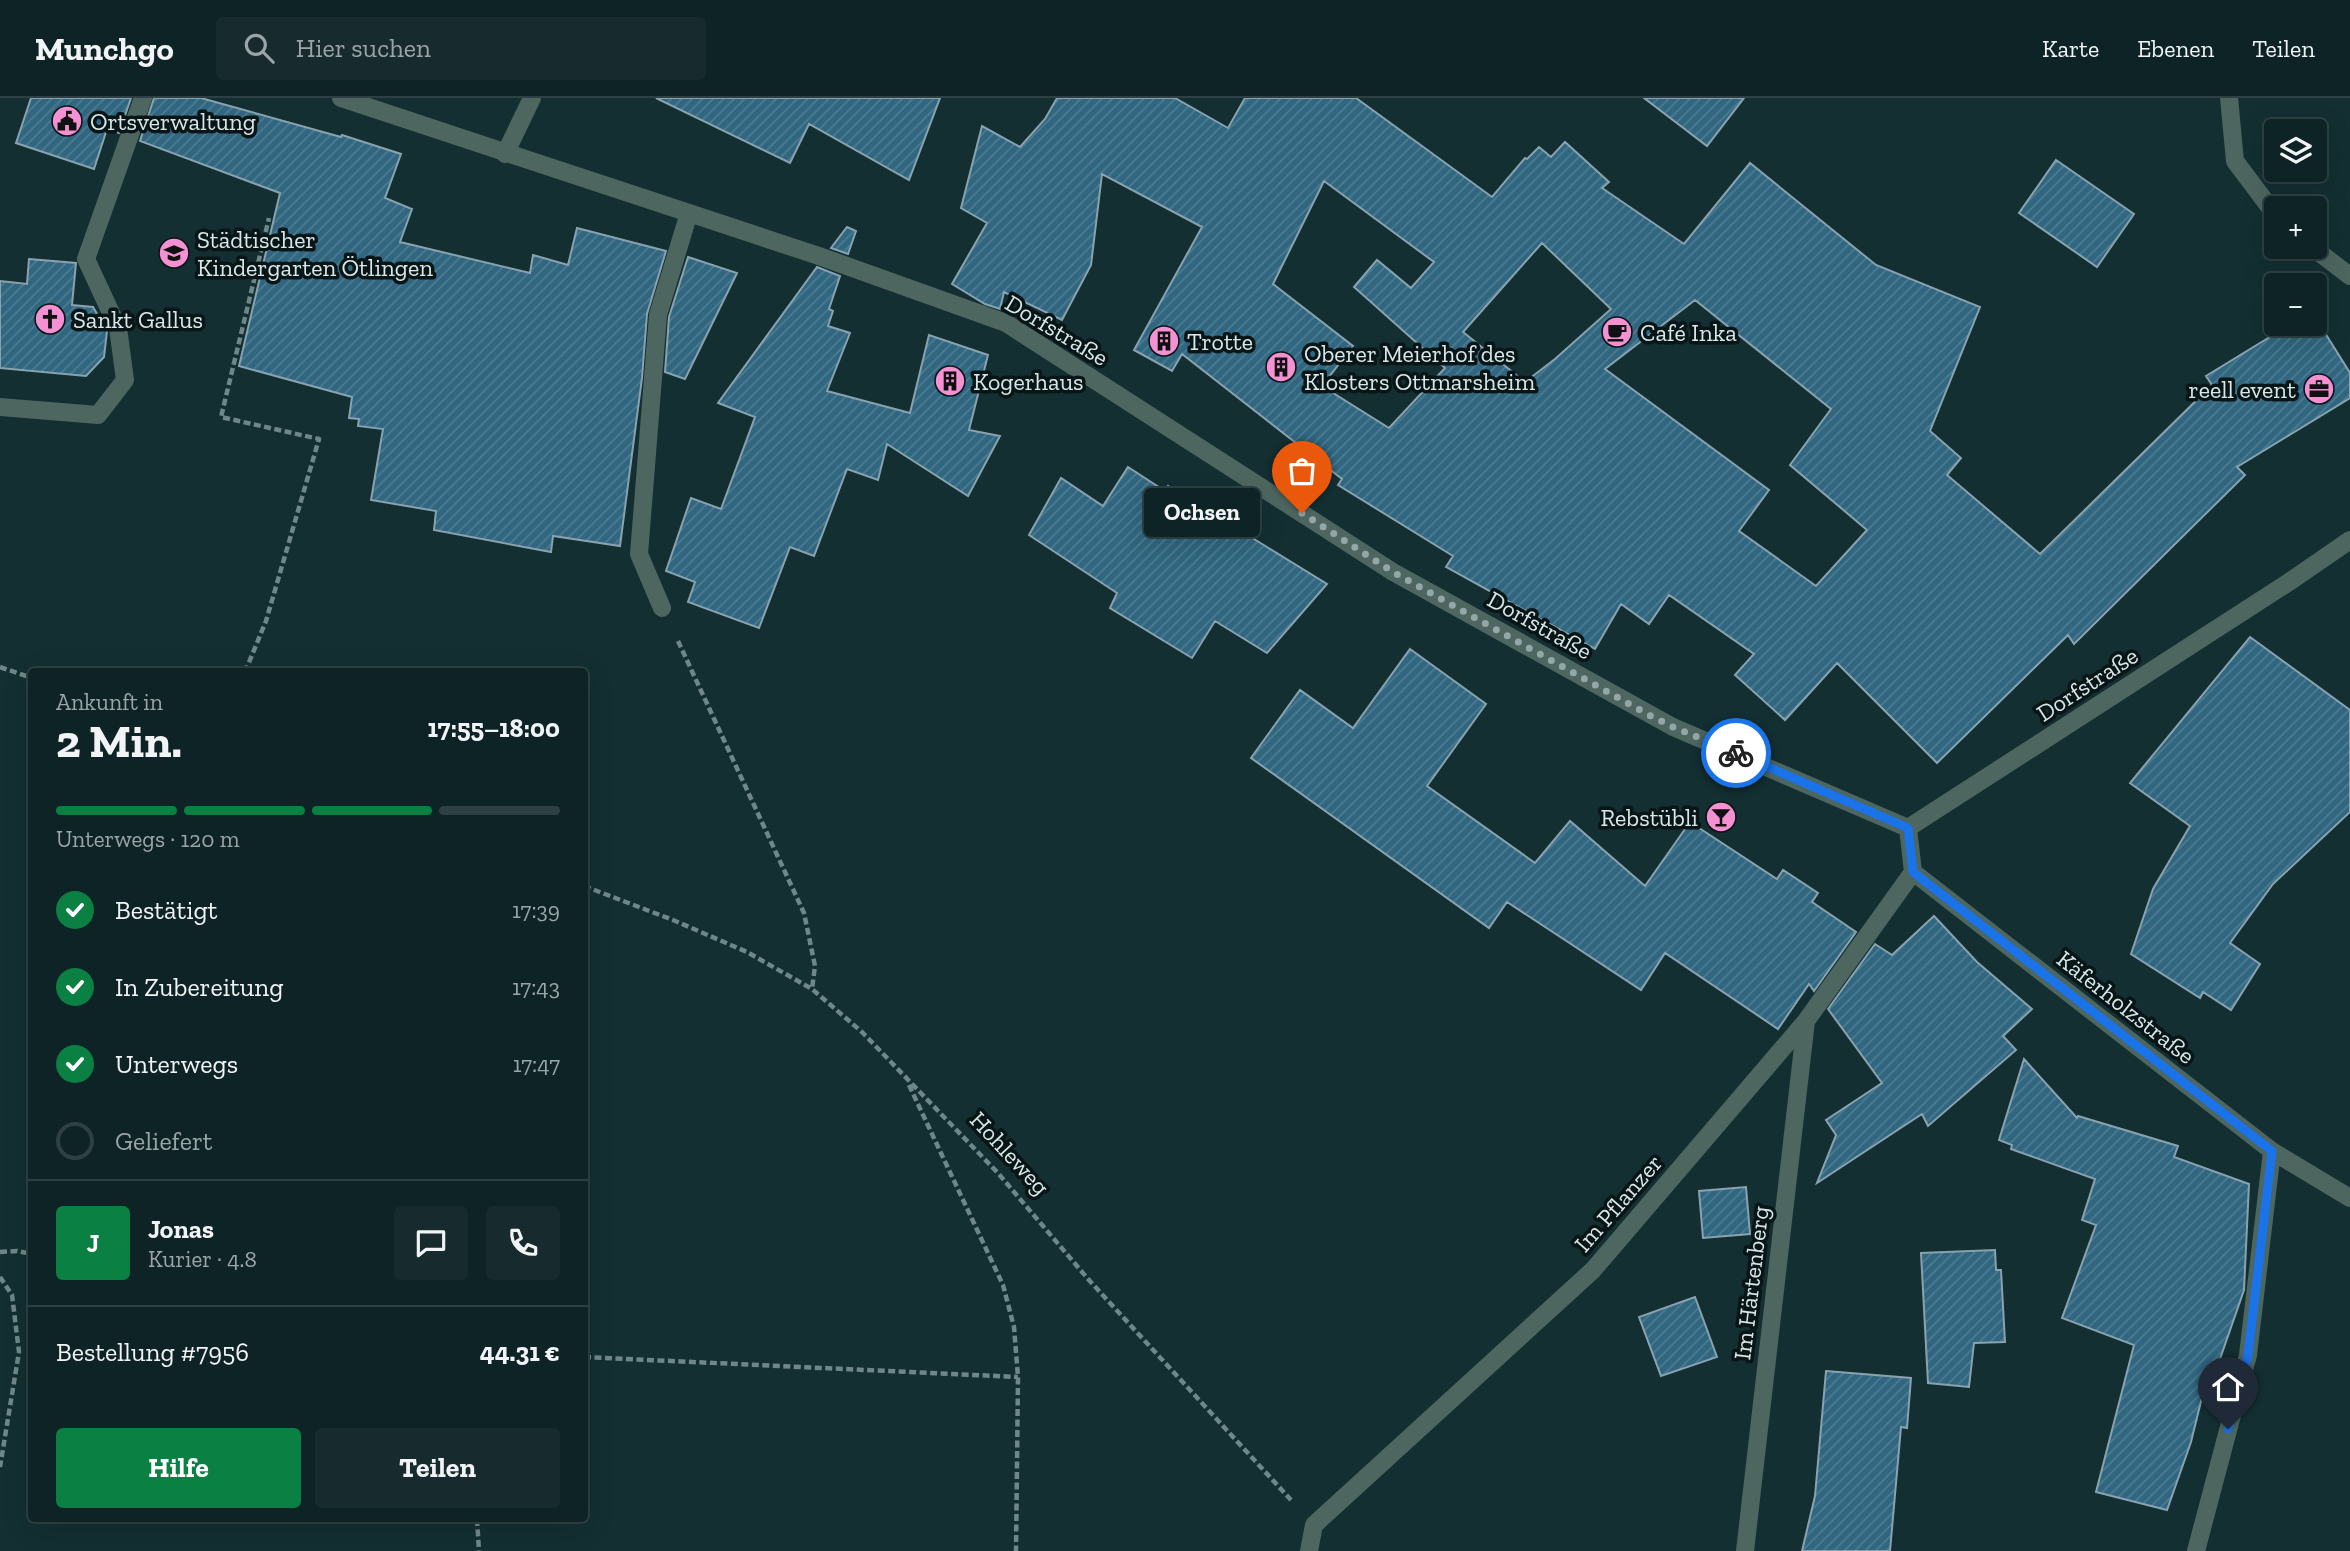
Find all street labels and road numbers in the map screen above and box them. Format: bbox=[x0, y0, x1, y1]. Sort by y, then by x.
street label: Dorfstraße bbox=[1000, 288, 1114, 372]
street label: Dorfstraße bbox=[1483, 584, 1597, 666]
street label: Dorfstraße bbox=[2031, 641, 2143, 727]
street label: Käferholzstraße bbox=[2051, 944, 2201, 1070]
street label: Hohleweg bbox=[964, 1105, 1056, 1201]
street label: Im Pflanzer bbox=[1568, 1148, 1668, 1258]
street label: Im Härtenberg bbox=[1727, 1204, 1775, 1362]

